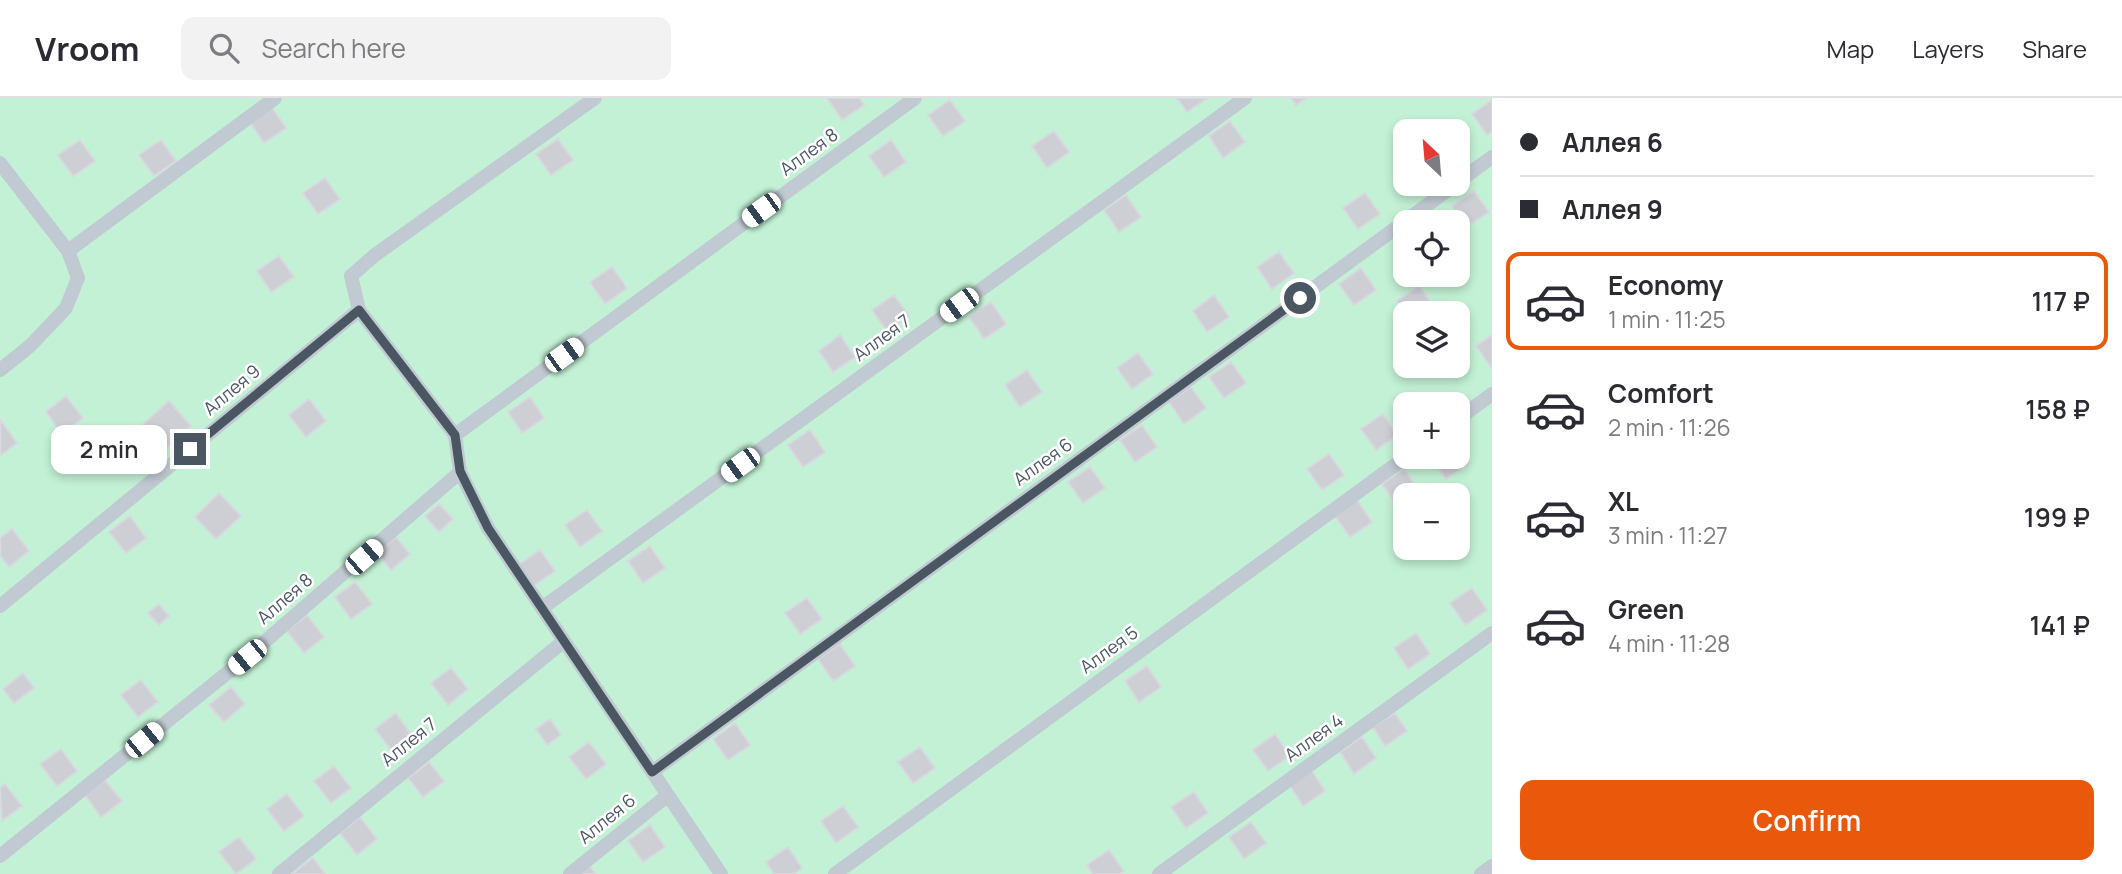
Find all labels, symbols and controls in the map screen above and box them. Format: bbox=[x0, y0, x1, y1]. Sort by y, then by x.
search box bbox=[181, 17, 671, 80]
text: Vroom bbox=[35, 26, 139, 71]
icon: search bbox=[205, 29, 243, 67]
text: Search here bbox=[261, 30, 406, 66]
text: Map bbox=[1827, 32, 1874, 65]
text: Layers bbox=[1912, 32, 1984, 65]
text: Share bbox=[2022, 32, 2087, 65]
north arrow bbox=[1393, 119, 1470, 196]
map controls bbox=[1393, 119, 1470, 560]
street label: Аллея 8 bbox=[774, 122, 842, 180]
text: Аллея 6 bbox=[1562, 124, 1663, 160]
car bbox=[738, 189, 785, 231]
text: Аллея 9 bbox=[1562, 191, 1663, 227]
button: locate bbox=[1393, 210, 1470, 287]
text: Economy bbox=[1608, 267, 1723, 303]
icon: car bbox=[1524, 270, 1587, 333]
route start bbox=[1284, 282, 1316, 314]
text: 117 ₽ bbox=[2032, 283, 2090, 319]
car bbox=[936, 284, 983, 326]
button: layers bbox=[1393, 301, 1470, 378]
text: 1 min · 11:25 bbox=[1608, 303, 1726, 335]
street label: Аллея 7 bbox=[848, 308, 915, 366]
car bbox=[541, 334, 588, 376]
street label: Аллея 9 bbox=[198, 358, 265, 420]
text: Comfort bbox=[1608, 375, 1714, 411]
icon: car bbox=[1524, 378, 1587, 441]
text: 158 ₽ bbox=[2025, 391, 2090, 427]
button: + bbox=[1393, 392, 1470, 469]
text: 2 min · 11:26 bbox=[1608, 411, 1731, 443]
callout: 2 min bbox=[50, 424, 166, 474]
street label: Аллея 6 bbox=[1008, 432, 1077, 491]
text: 2 min bbox=[80, 433, 138, 465]
route end bbox=[174, 433, 206, 465]
car bbox=[717, 444, 764, 486]
button: − bbox=[1393, 483, 1470, 560]
text: XL bbox=[1608, 483, 1639, 519]
icon: car bbox=[1524, 486, 1587, 549]
text: 199 ₽ bbox=[2024, 499, 2090, 535]
text: 3 min · 11:27 bbox=[1608, 519, 1728, 551]
car bbox=[342, 535, 387, 579]
street label: Аллея 8 bbox=[251, 567, 317, 629]
text: Green bbox=[1608, 591, 1684, 627]
icon: car bbox=[1524, 594, 1587, 657]
text: 141 ₽ bbox=[2029, 607, 2090, 643]
street label: Аллея 5 bbox=[1074, 620, 1142, 678]
text: 4 min · 11:28 bbox=[1608, 627, 1730, 659]
car bbox=[225, 636, 270, 678]
street label: Аллея 4 bbox=[1279, 708, 1347, 766]
street label: Аллея 7 bbox=[376, 711, 441, 771]
car bbox=[122, 719, 167, 761]
button: Confirm bbox=[1520, 780, 2094, 860]
street label: Аллея 6 bbox=[573, 788, 640, 849]

